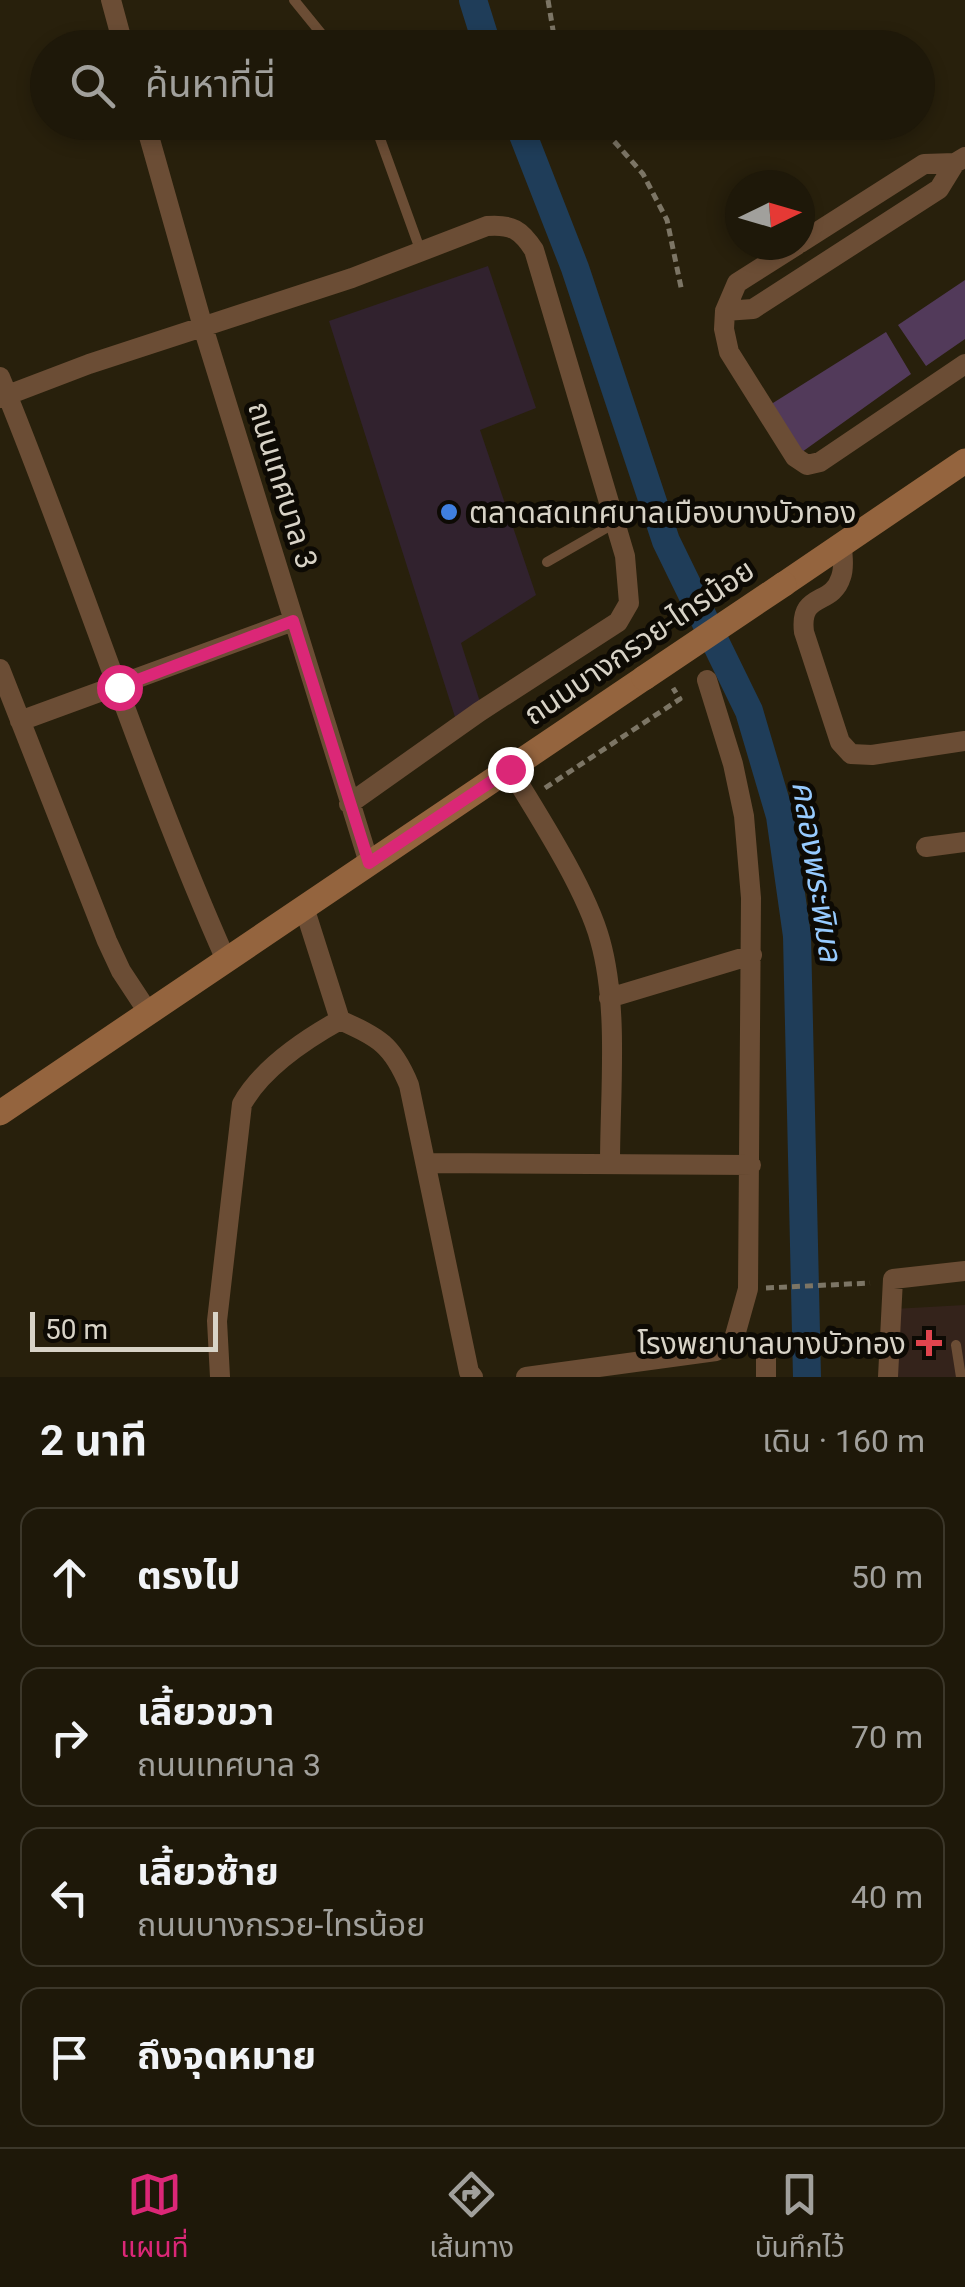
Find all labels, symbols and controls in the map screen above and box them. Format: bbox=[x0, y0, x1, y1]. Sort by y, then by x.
search box bbox=[30, 30, 935, 140]
icon: search bbox=[65, 58, 120, 113]
text: ค้นหาที่นี่ bbox=[145, 62, 276, 106]
north arrow bbox=[725, 170, 815, 260]
street label: ถนนเทศบาล 3 bbox=[241, 397, 325, 573]
place label: ตลาดสดเทศบาลเมืองบางบัวทอง bbox=[469, 495, 856, 530]
marker: ตลาดสดเทศบาลเมืองบางบัวทอง bbox=[438, 501, 460, 523]
street label: ถนนบางกรวย-ไทรน้อย bbox=[517, 552, 761, 732]
route start bbox=[97, 665, 143, 711]
route end bbox=[488, 747, 534, 793]
water label: คลองพระพิมล bbox=[784, 778, 850, 966]
scale bar bbox=[30, 1307, 218, 1352]
text: 50 m bbox=[45, 1313, 108, 1346]
place label: โรงพยาบาลบางบัวทอง bbox=[637, 1326, 906, 1361]
marker: โรงพยาบาลบางบัวทอง bbox=[916, 1330, 942, 1356]
text: 2 นาที bbox=[40, 1416, 147, 1465]
text: เดิน · 160 m bbox=[762, 1422, 925, 1460]
icon: ahead bbox=[42, 1550, 97, 1605]
text: ตรงไป bbox=[137, 1554, 240, 1598]
text: 50 m bbox=[851, 1558, 923, 1596]
text: เลี้ยวขวา bbox=[137, 1690, 274, 1734]
icon: right bbox=[42, 1710, 97, 1765]
text: 70 m bbox=[851, 1718, 923, 1756]
text: ถนนเทศบาล 3 bbox=[137, 1746, 321, 1784]
text: เลี้ยวซ้าย bbox=[137, 1850, 279, 1894]
icon: left bbox=[42, 1870, 97, 1925]
text: 40 m bbox=[851, 1878, 923, 1916]
text: ถนนบางกรวย-ไทรน้อย bbox=[137, 1906, 425, 1944]
icon: arrive bbox=[42, 2030, 97, 2085]
text: ถึงจุดหมาย bbox=[137, 2034, 316, 2078]
tab: แผนที่ bbox=[120, 2167, 189, 2270]
tab: เส้นทาง bbox=[429, 2167, 514, 2270]
tab: บันทึกไว้ bbox=[755, 2167, 845, 2270]

